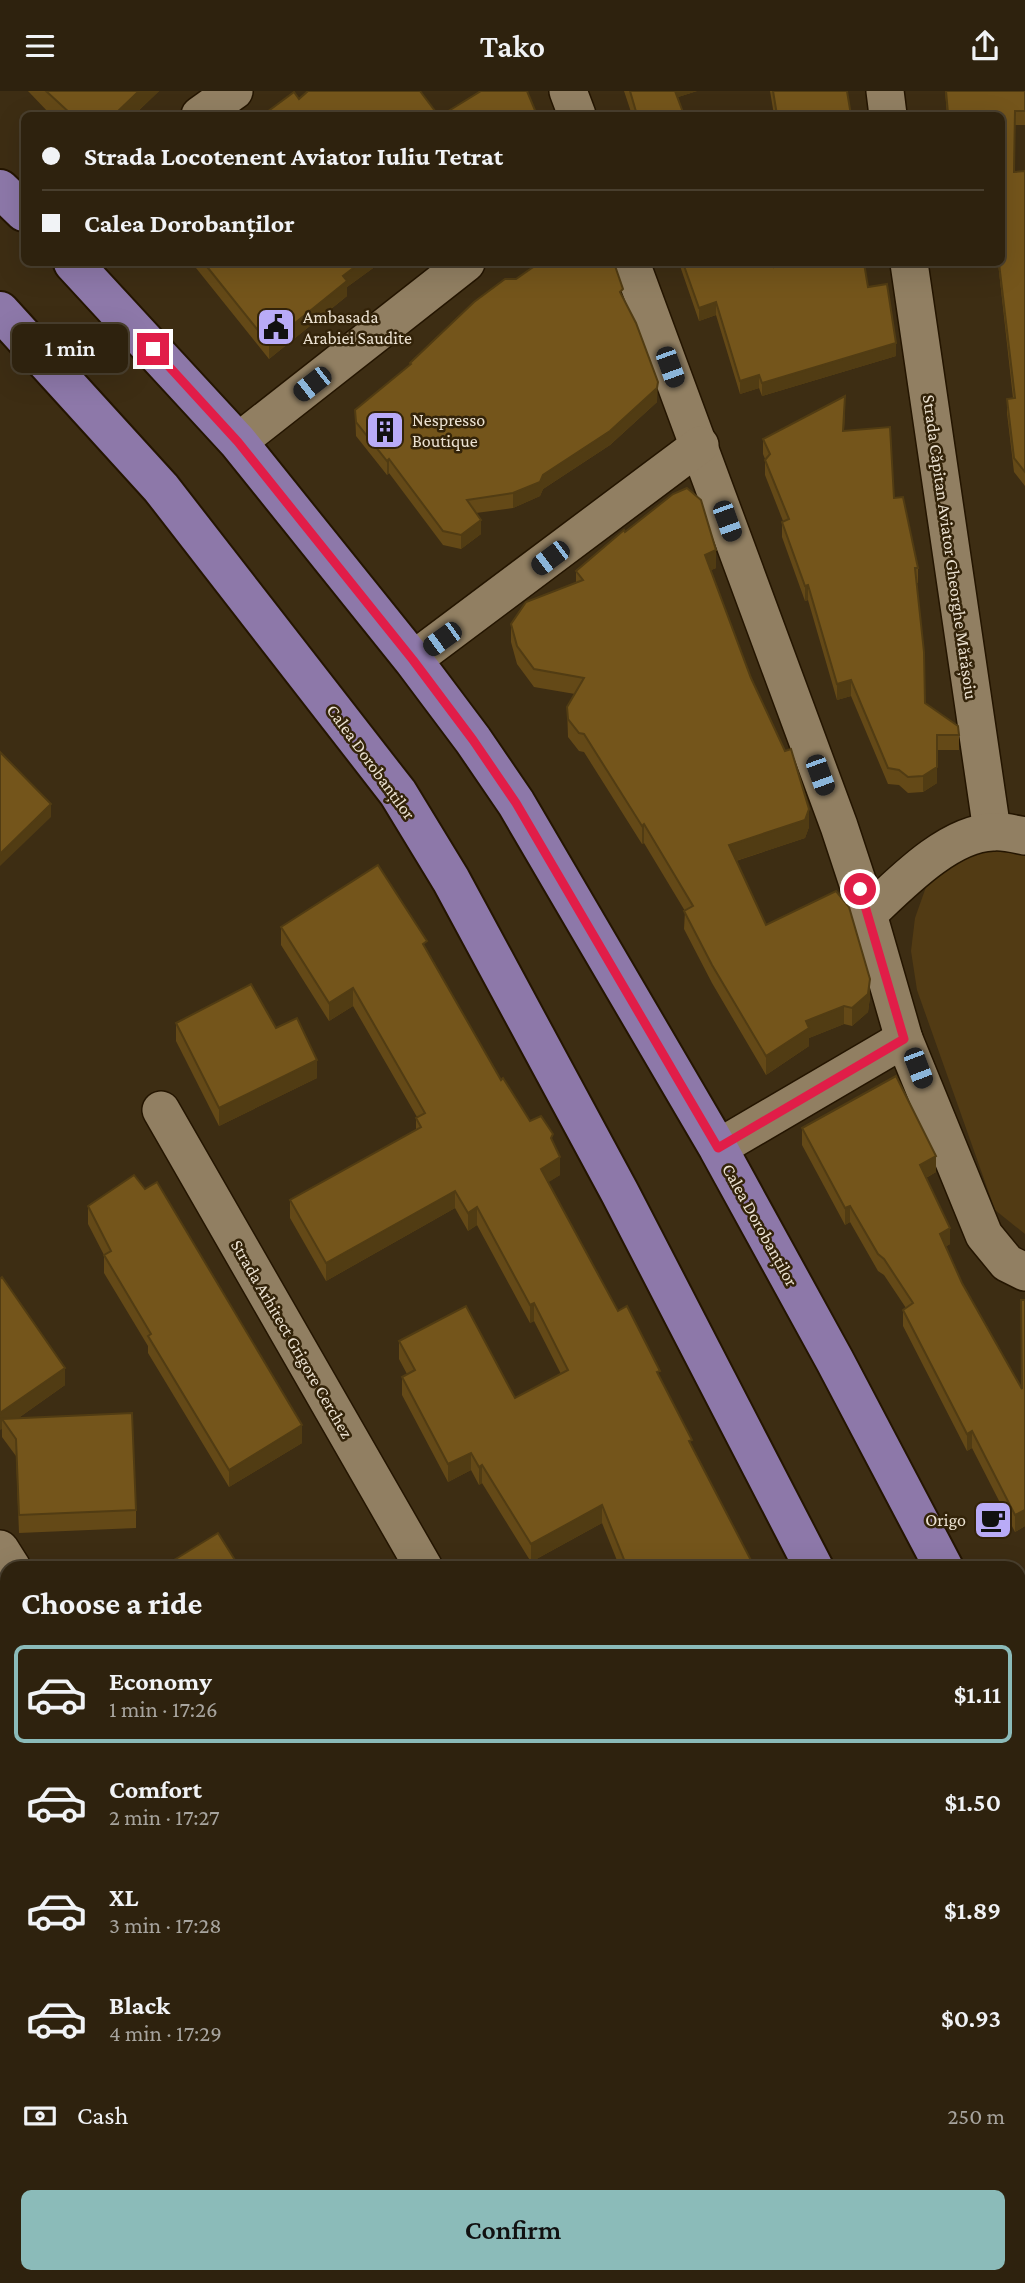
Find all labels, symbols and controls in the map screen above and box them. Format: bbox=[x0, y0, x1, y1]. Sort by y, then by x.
icon: menu bbox=[21, 27, 59, 65]
icon: share bbox=[966, 27, 1004, 65]
text: Tako bbox=[480, 28, 545, 64]
text: Strada Locotenent Aviator Iuliu Tetrat bbox=[84, 142, 503, 171]
text: Calea Dorobanților bbox=[84, 209, 295, 238]
public building icon: Ambasada Arabiei Saudite bbox=[255, 306, 297, 348]
place label: Ambasada Arabiei Saudite bbox=[303, 307, 412, 348]
callout: 1 min bbox=[13, 324, 128, 373]
route end bbox=[137, 333, 169, 365]
text: 1 min bbox=[44, 335, 96, 361]
car bbox=[653, 344, 688, 390]
car bbox=[289, 363, 336, 405]
street label: Strada Căpitan Aviator Gheorghe Mărășoiu bbox=[917, 393, 981, 701]
building icon: Nespresso Boutique bbox=[364, 409, 406, 451]
place label: Nespresso Boutique bbox=[412, 410, 485, 451]
car bbox=[710, 498, 745, 544]
car bbox=[527, 537, 574, 579]
car bbox=[419, 618, 466, 660]
street label: Calea Dorobanților bbox=[321, 701, 420, 825]
car bbox=[803, 752, 838, 798]
route start bbox=[844, 873, 876, 905]
car bbox=[901, 1045, 936, 1091]
street label: Calea Dorobanților bbox=[716, 1160, 802, 1291]
street label: Strada Arhitect Grigore Cerchez bbox=[227, 1236, 357, 1442]
cafe icon: Origo bbox=[972, 1499, 1014, 1541]
place label: Origo bbox=[925, 1510, 966, 1530]
text: Choose a ride bbox=[21, 1585, 202, 1621]
icon: car bbox=[25, 1663, 88, 1726]
text: Economy bbox=[109, 1667, 212, 1696]
text: $1.11 bbox=[954, 1680, 1001, 1709]
text: 1 min · 17:26 bbox=[109, 1696, 218, 1722]
icon: car bbox=[25, 1771, 88, 1834]
text: Comfort bbox=[109, 1775, 202, 1804]
text: $1.50 bbox=[944, 1788, 1001, 1817]
text: 2 min · 17:27 bbox=[109, 1804, 220, 1830]
icon: car bbox=[25, 1879, 88, 1942]
text: XL bbox=[109, 1883, 138, 1912]
text: $1.89 bbox=[944, 1896, 1001, 1925]
text: 3 min · 17:28 bbox=[109, 1912, 222, 1938]
icon: car bbox=[25, 1987, 88, 2050]
text: Black bbox=[109, 1991, 170, 2020]
text: $0.93 bbox=[941, 2004, 1001, 2033]
text: 4 min · 17:29 bbox=[109, 2020, 222, 2046]
icon: cash bbox=[21, 2097, 59, 2135]
text: Cash bbox=[77, 2101, 128, 2130]
text: 250 m bbox=[947, 2103, 1005, 2129]
button: Confirm bbox=[21, 2190, 1005, 2270]

